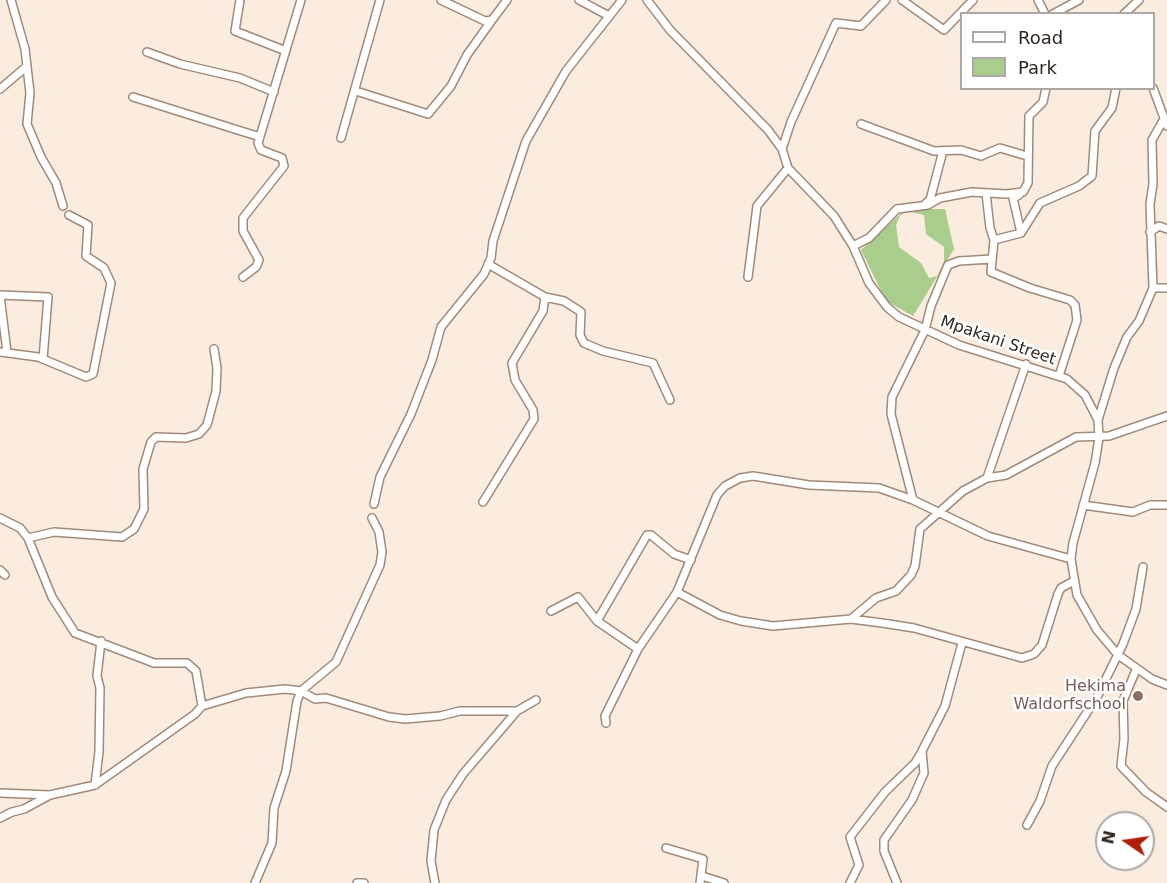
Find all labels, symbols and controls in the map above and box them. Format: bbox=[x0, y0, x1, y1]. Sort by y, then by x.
legend bbox=[960, 12, 1155, 90]
text: Road bbox=[1018, 27, 1063, 48]
text: Park bbox=[1018, 57, 1057, 78]
street label: Mpakani Street bbox=[938, 312, 1058, 370]
place label: Hekima Waldorfschool bbox=[1014, 677, 1126, 715]
marker: Hekima Waldorfschool bbox=[1131, 689, 1145, 703]
north arrow bbox=[1095, 811, 1155, 871]
text: N bbox=[1098, 829, 1120, 846]

